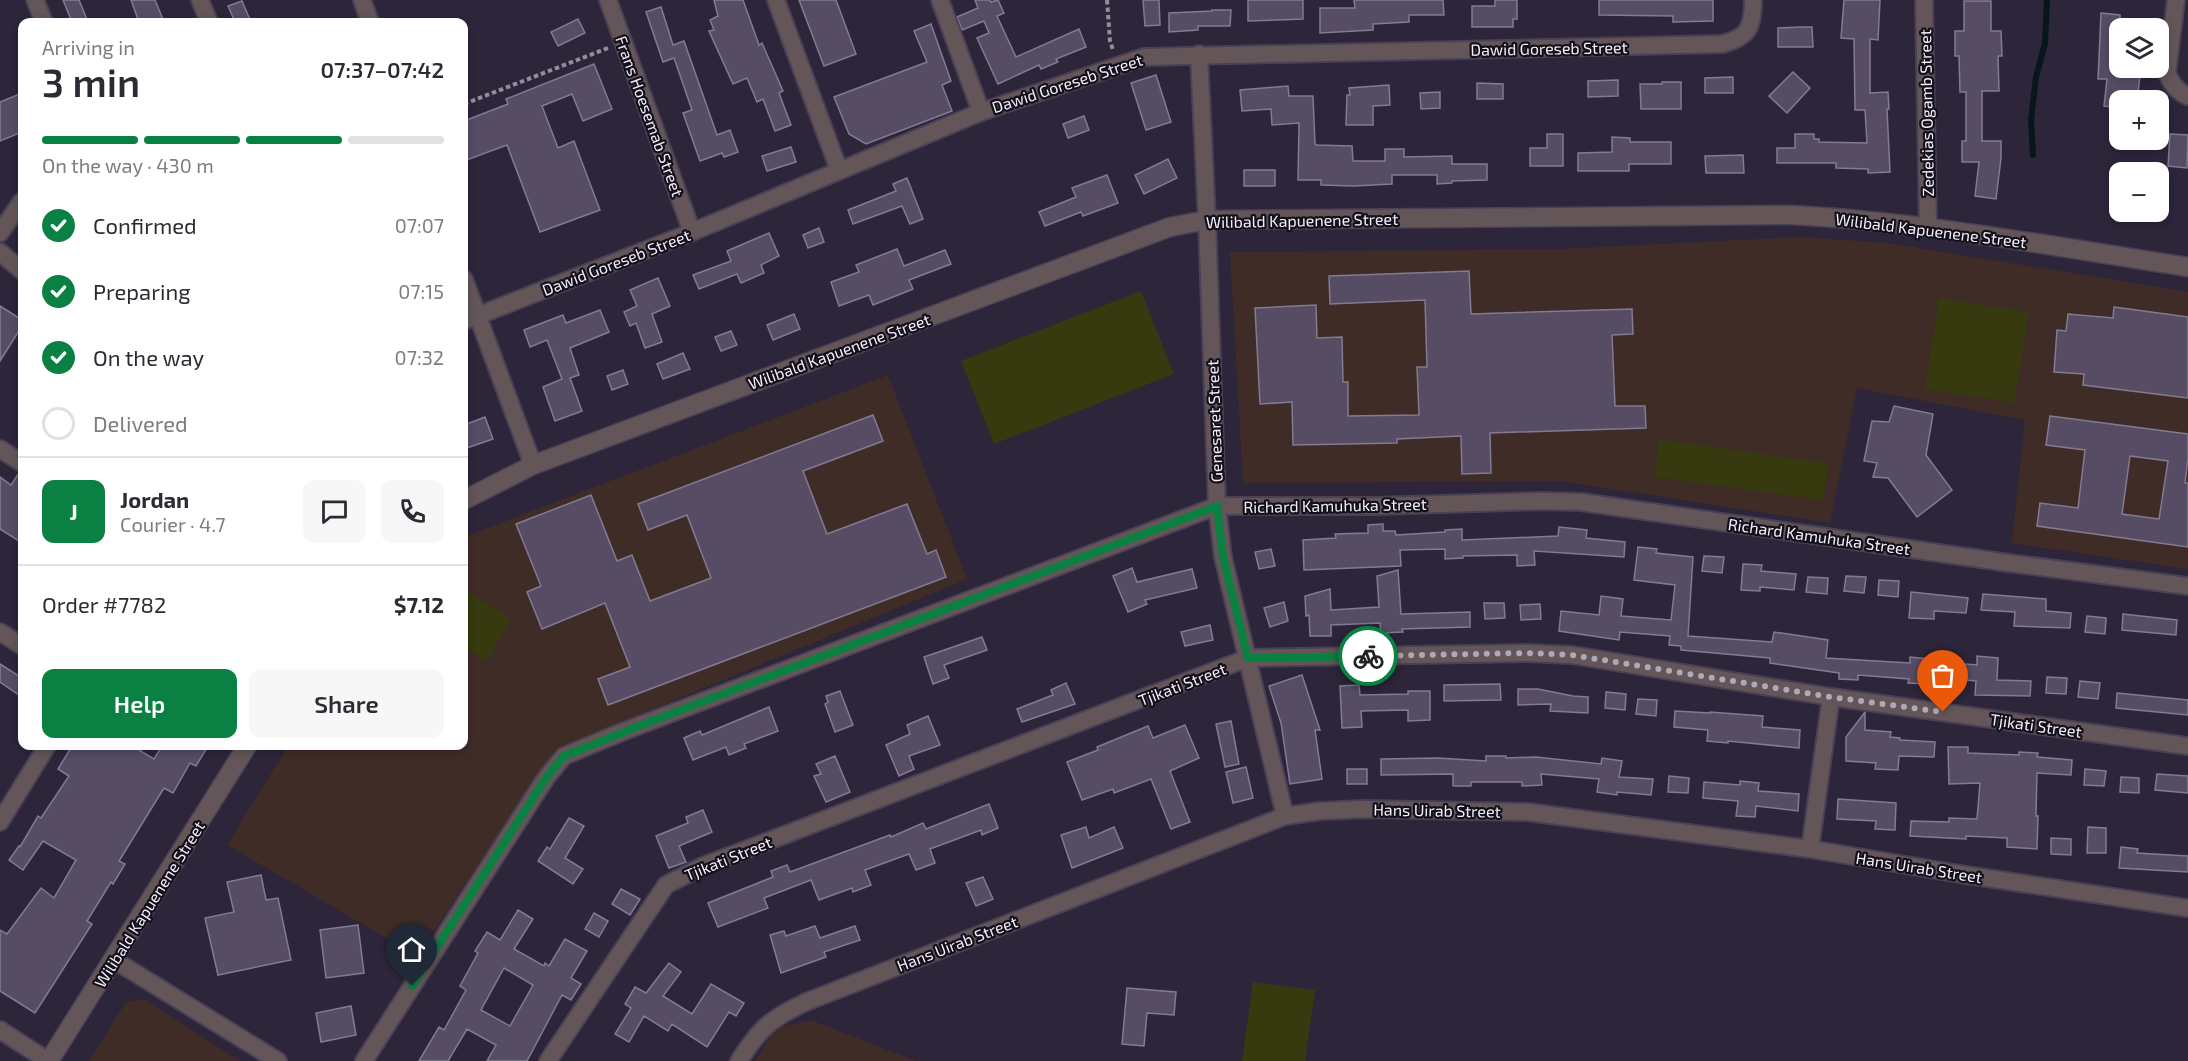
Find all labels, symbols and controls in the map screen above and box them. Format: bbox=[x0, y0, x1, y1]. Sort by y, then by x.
map controls bbox=[2109, 18, 2169, 222]
button: layers bbox=[2109, 18, 2169, 78]
street label: Zedekias Ogamb Street bbox=[1915, 29, 1937, 197]
street label: Frans Hoesemab Street bbox=[612, 33, 688, 199]
text: Arriving in bbox=[42, 35, 135, 59]
street label: Dawid Goreseb Street bbox=[1470, 37, 1628, 59]
street label: Dawid Goreseb Street bbox=[989, 50, 1145, 116]
text: 07:37–07:42 bbox=[320, 56, 444, 82]
text: 3 min bbox=[42, 58, 140, 105]
button: + bbox=[2109, 90, 2169, 150]
text: On the way · 430 m bbox=[42, 153, 214, 177]
button: − bbox=[2109, 162, 2169, 222]
icon: check bbox=[42, 209, 75, 242]
street label: Wilibald Kapuenene Street bbox=[1206, 209, 1398, 231]
street label: Wilibald Kapuenene Street bbox=[1834, 209, 2028, 251]
text: Confirmed bbox=[93, 212, 197, 238]
text: 07:07 bbox=[395, 213, 444, 237]
street label: Dawid Goreseb Street bbox=[539, 225, 693, 299]
icon: check bbox=[42, 275, 75, 308]
text: Preparing bbox=[93, 278, 191, 304]
text: 07:15 bbox=[398, 279, 444, 303]
street label: Wilibald Kapuenene Street bbox=[745, 309, 933, 393]
icon: check bbox=[42, 341, 75, 374]
text: On the way bbox=[93, 344, 204, 370]
text: 07:32 bbox=[395, 345, 444, 369]
street label: Genesaret Street bbox=[1202, 360, 1226, 482]
text: Delivered bbox=[93, 410, 188, 436]
button: chat bbox=[303, 480, 366, 543]
button: phone bbox=[381, 480, 444, 543]
text: Jordan bbox=[120, 486, 189, 512]
street label: Richard Kamuhuka Street bbox=[1243, 494, 1427, 516]
text: J bbox=[69, 498, 78, 524]
text: Courier · 4.7 bbox=[120, 512, 226, 536]
street label: Richard Kamuhuka Street bbox=[1727, 514, 1911, 558]
text: Order #7782 bbox=[42, 591, 166, 617]
text: $7.12 bbox=[394, 591, 444, 617]
courier bbox=[1338, 626, 1398, 686]
icon: bike bbox=[1352, 640, 1385, 673]
pin bbox=[1917, 650, 1968, 712]
street label: Tjikati Street bbox=[1136, 659, 1229, 710]
icon: bag bbox=[1926, 659, 1959, 692]
button: Help bbox=[42, 669, 237, 738]
button: Share bbox=[249, 669, 444, 738]
street label: Tjikati Street bbox=[1989, 709, 2083, 742]
street label: Hans Uirab Street bbox=[1373, 799, 1501, 821]
street label: Wilibald Kapuenene Street bbox=[90, 817, 208, 991]
street label: Tjikati Street bbox=[682, 832, 775, 885]
street label: Hans Uirab Street bbox=[1855, 848, 1983, 886]
street label: Hans Uirab Street bbox=[894, 911, 1020, 975]
pin bbox=[386, 924, 437, 986]
icon: home bbox=[395, 933, 428, 966]

